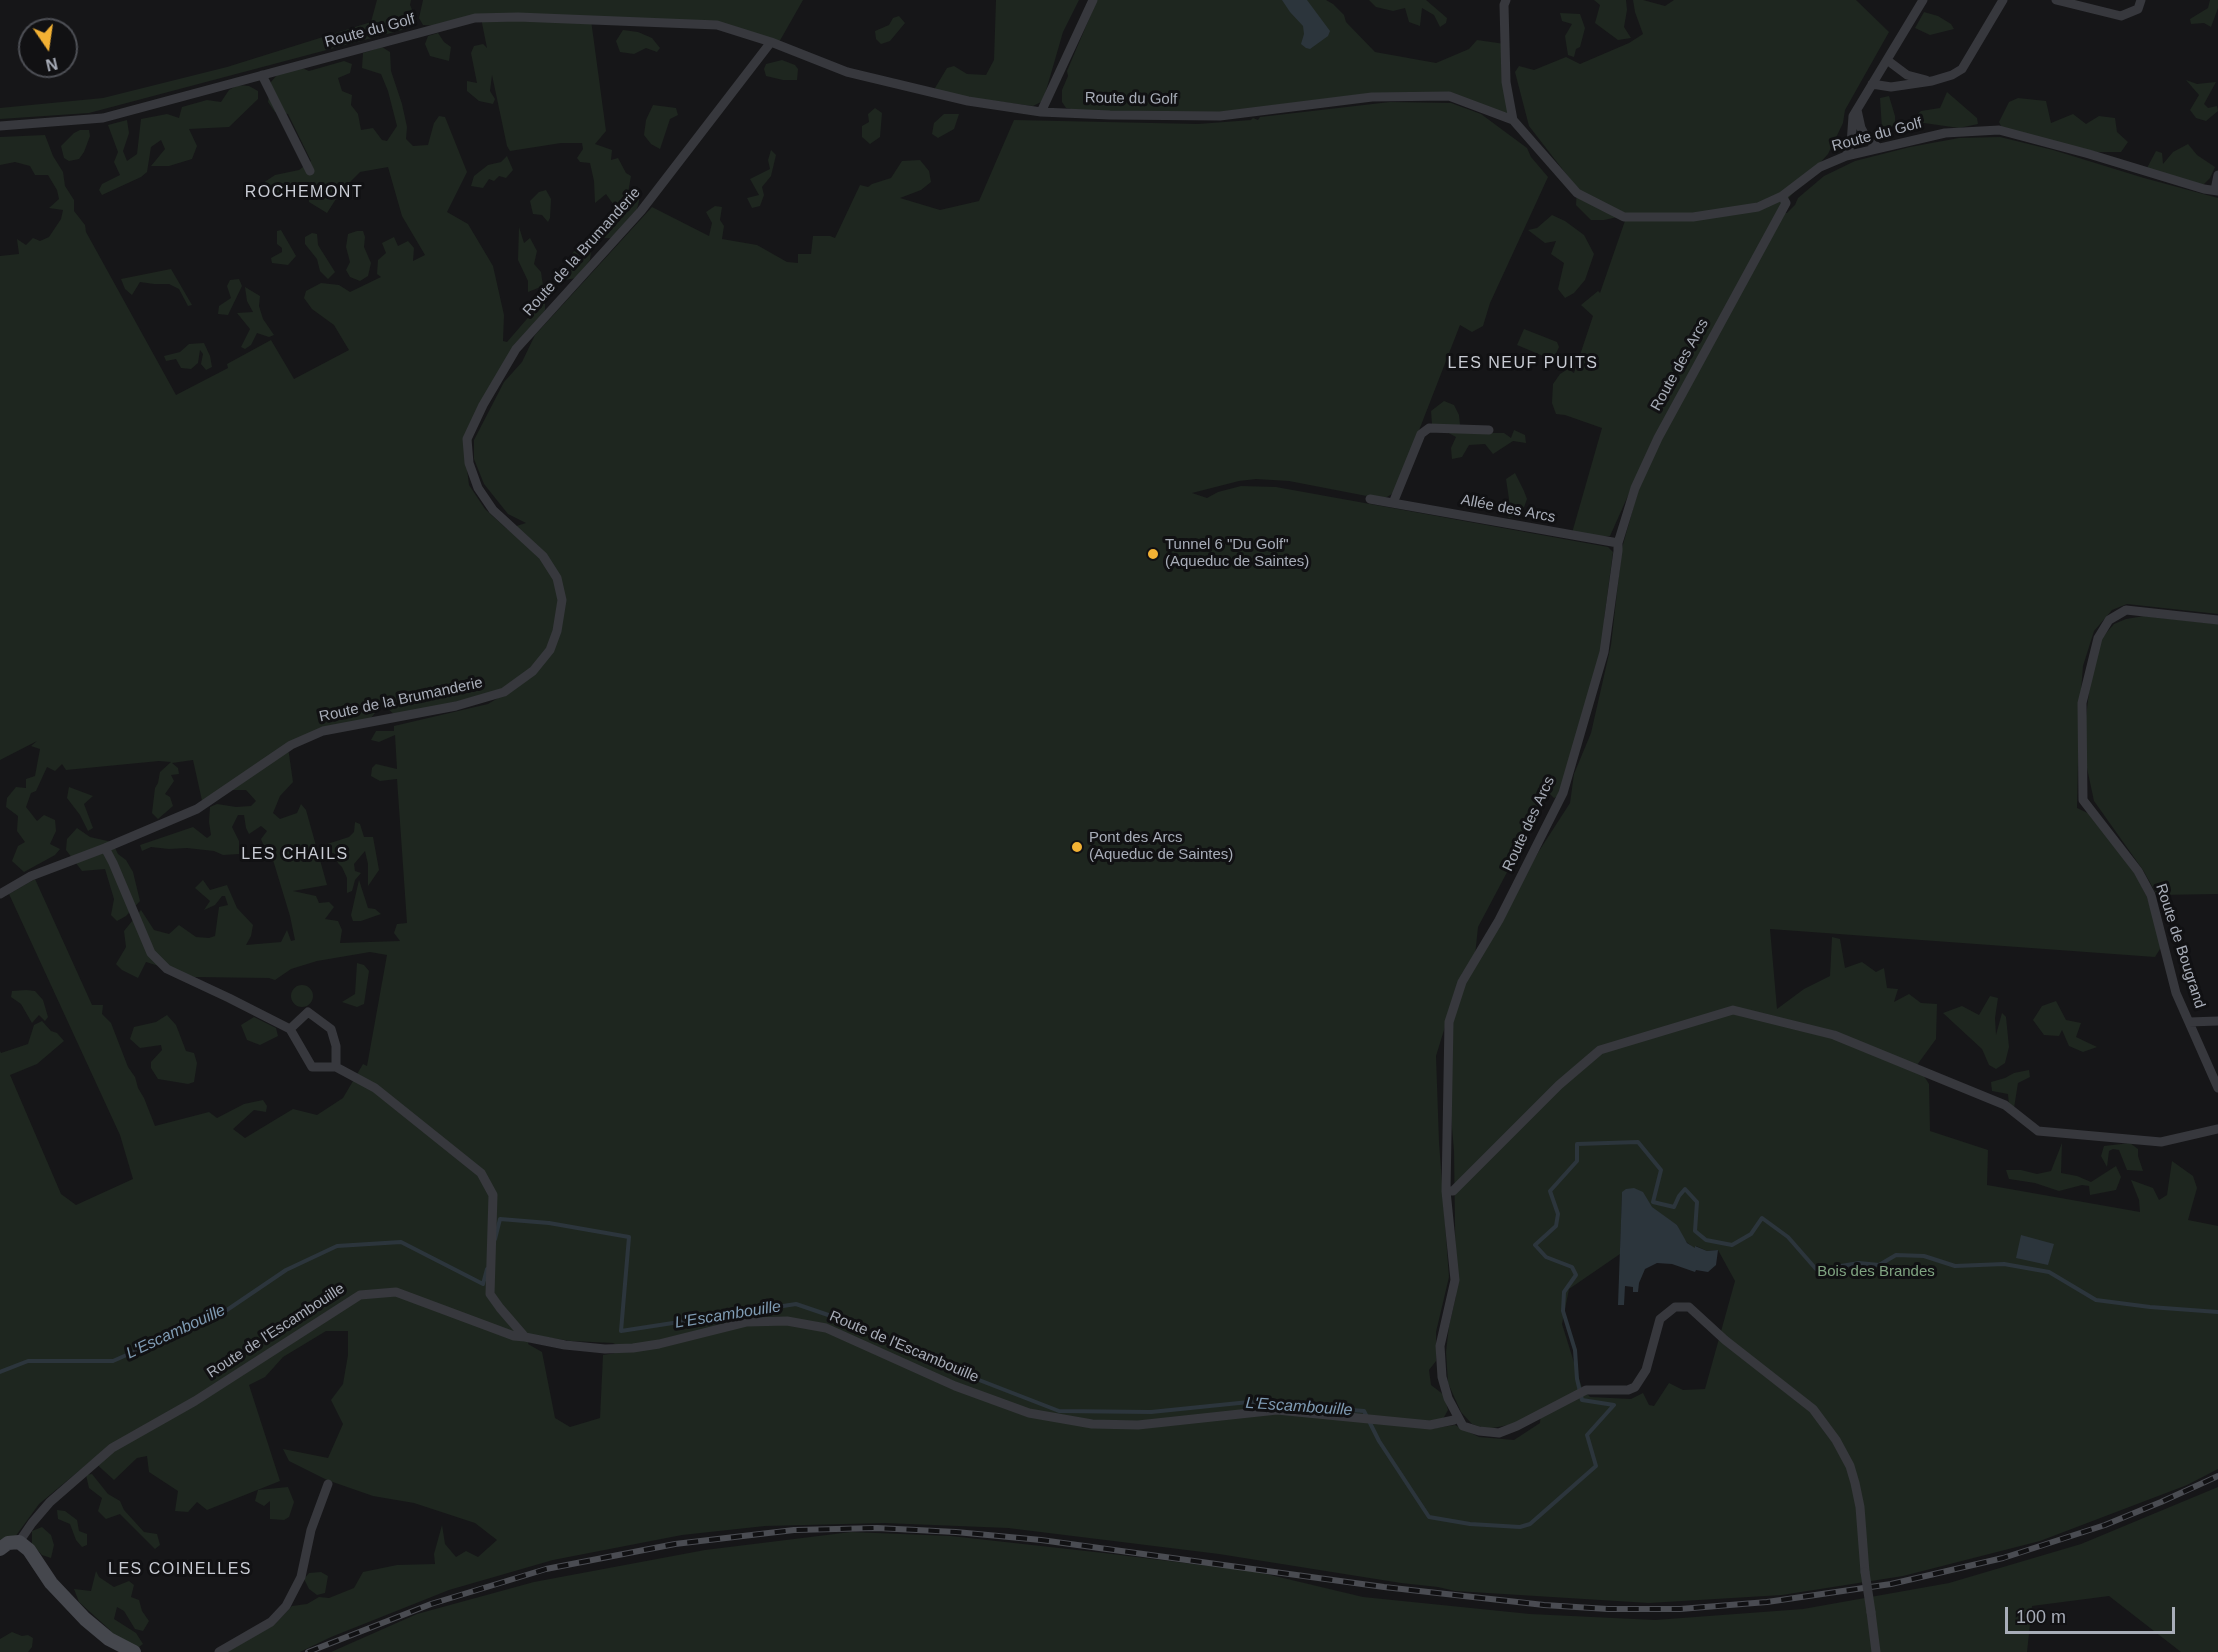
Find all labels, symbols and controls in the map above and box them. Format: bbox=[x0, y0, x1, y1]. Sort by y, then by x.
street label: Route du Golf bbox=[323, 10, 417, 52]
north arrow bbox=[18, 18, 78, 78]
text: N bbox=[44, 54, 59, 74]
street label: Route du Golf bbox=[1085, 89, 1177, 109]
street label: Route du Golf bbox=[1830, 114, 1924, 156]
district label: ROCHEMONT bbox=[245, 183, 363, 203]
street label: Route de la Brumanderie bbox=[520, 184, 644, 320]
street label: Route des Arcs bbox=[1647, 316, 1713, 414]
district label: LES NEUF PUITS bbox=[1448, 354, 1598, 374]
street label: Allée des Arcs bbox=[1459, 491, 1557, 527]
place label: Tunnel 6 "Du Golf" (Aqueduc de Saintes) bbox=[1165, 536, 1309, 571]
marker: Tunnel 6 "Du Golf" (Aqueduc de Saintes) bbox=[1146, 547, 1160, 561]
street label: Route de la Brumanderie bbox=[318, 674, 484, 726]
street label: Route des Arcs bbox=[1499, 774, 1559, 874]
place label: Pont des Arcs (Aqueduc de Saintes) bbox=[1089, 829, 1233, 864]
marker: Pont des Arcs (Aqueduc de Saintes) bbox=[1070, 840, 1084, 854]
district label: LES CHAILS bbox=[241, 845, 349, 865]
street label: Route de Bougrand bbox=[2151, 881, 2209, 1011]
park label: Bois des Brandes bbox=[1817, 1263, 1935, 1281]
street label: Route de l'Escambouille bbox=[204, 1280, 348, 1382]
water label: L'Escambouille bbox=[674, 1297, 782, 1333]
water label: L'Escambouille bbox=[123, 1301, 229, 1363]
street label: Route de l'Escambouille bbox=[827, 1307, 981, 1387]
water label: L'Escambouille bbox=[1245, 1394, 1353, 1420]
district label: LES COINELLES bbox=[108, 1560, 252, 1580]
scale bar bbox=[2008, 1595, 2178, 1633]
text: 100 m bbox=[2016, 1607, 2066, 1627]

